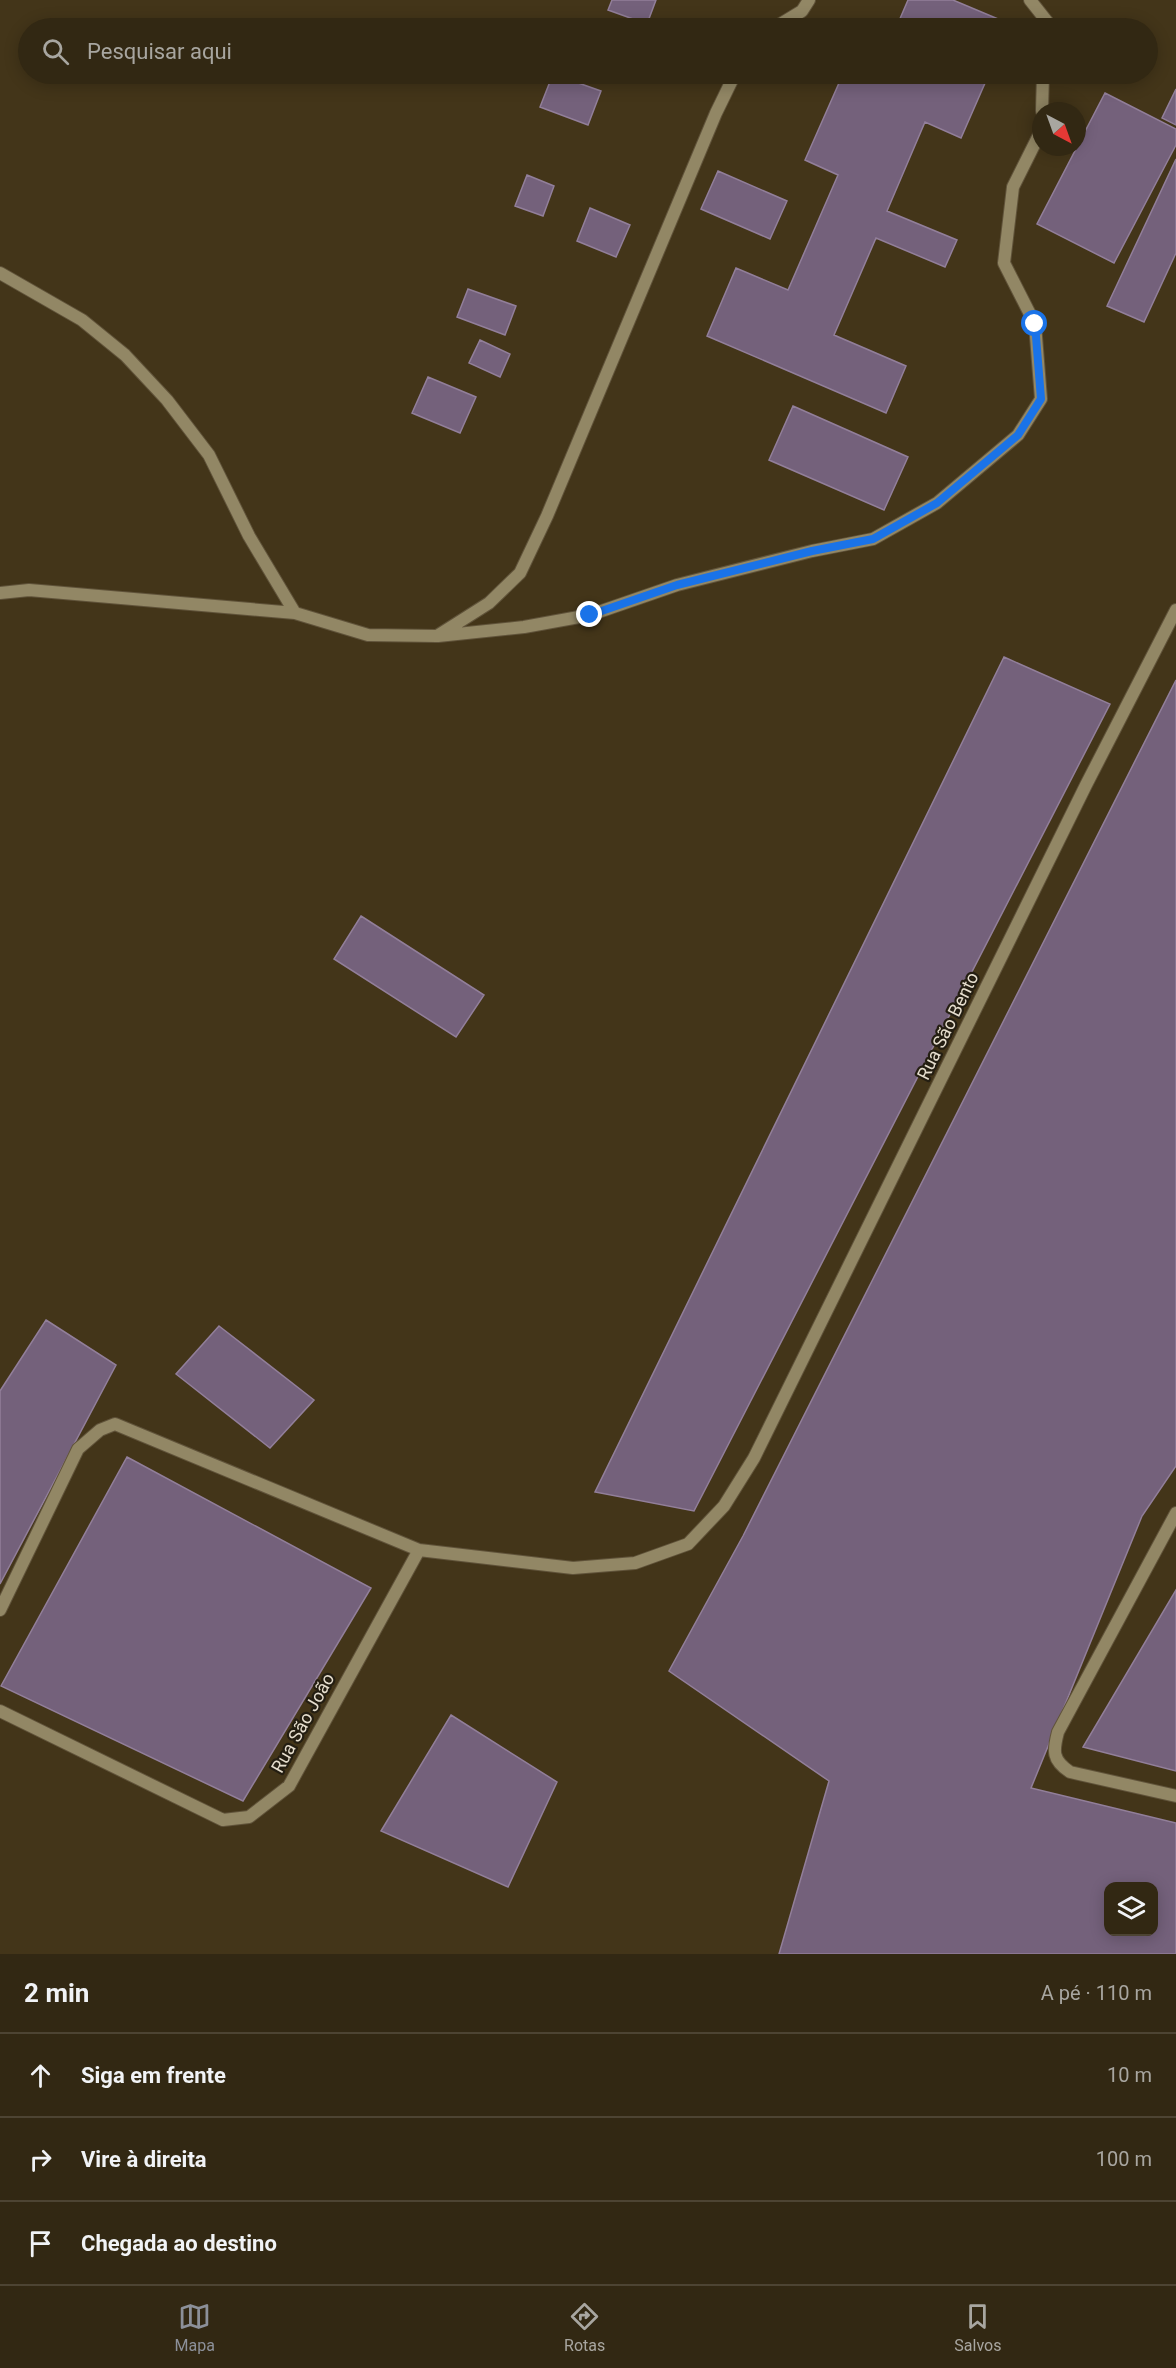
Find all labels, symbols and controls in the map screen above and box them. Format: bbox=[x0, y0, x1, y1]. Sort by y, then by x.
search box bbox=[18, 18, 1158, 84]
icon: search bbox=[39, 35, 72, 68]
text: Pesquisar aqui bbox=[87, 39, 232, 64]
north arrow bbox=[1032, 102, 1086, 156]
route start bbox=[1021, 310, 1047, 336]
route end bbox=[576, 601, 602, 627]
street label: Rua São Bento bbox=[912, 969, 983, 1083]
street label: Rua São João bbox=[267, 1669, 339, 1776]
map controls bbox=[1104, 1882, 1158, 1936]
button: layers bbox=[1104, 1882, 1158, 1936]
text: 2 min bbox=[24, 1978, 89, 2008]
text: A pé · 110 m bbox=[1041, 1981, 1152, 2005]
icon: ahead bbox=[24, 2059, 57, 2092]
text: Siga em frente bbox=[81, 2063, 226, 2088]
text: 10 m bbox=[1107, 2063, 1152, 2087]
icon: right bbox=[24, 2143, 57, 2176]
text: Vire à direita bbox=[81, 2147, 207, 2172]
text: 100 m bbox=[1096, 2147, 1152, 2171]
icon: arrive bbox=[24, 2227, 57, 2260]
text: Chegada ao destino bbox=[81, 2231, 277, 2256]
tab: Mapa bbox=[175, 2300, 215, 2355]
tab: Rotas bbox=[564, 2300, 605, 2355]
tab: Salvos bbox=[954, 2300, 1001, 2355]

